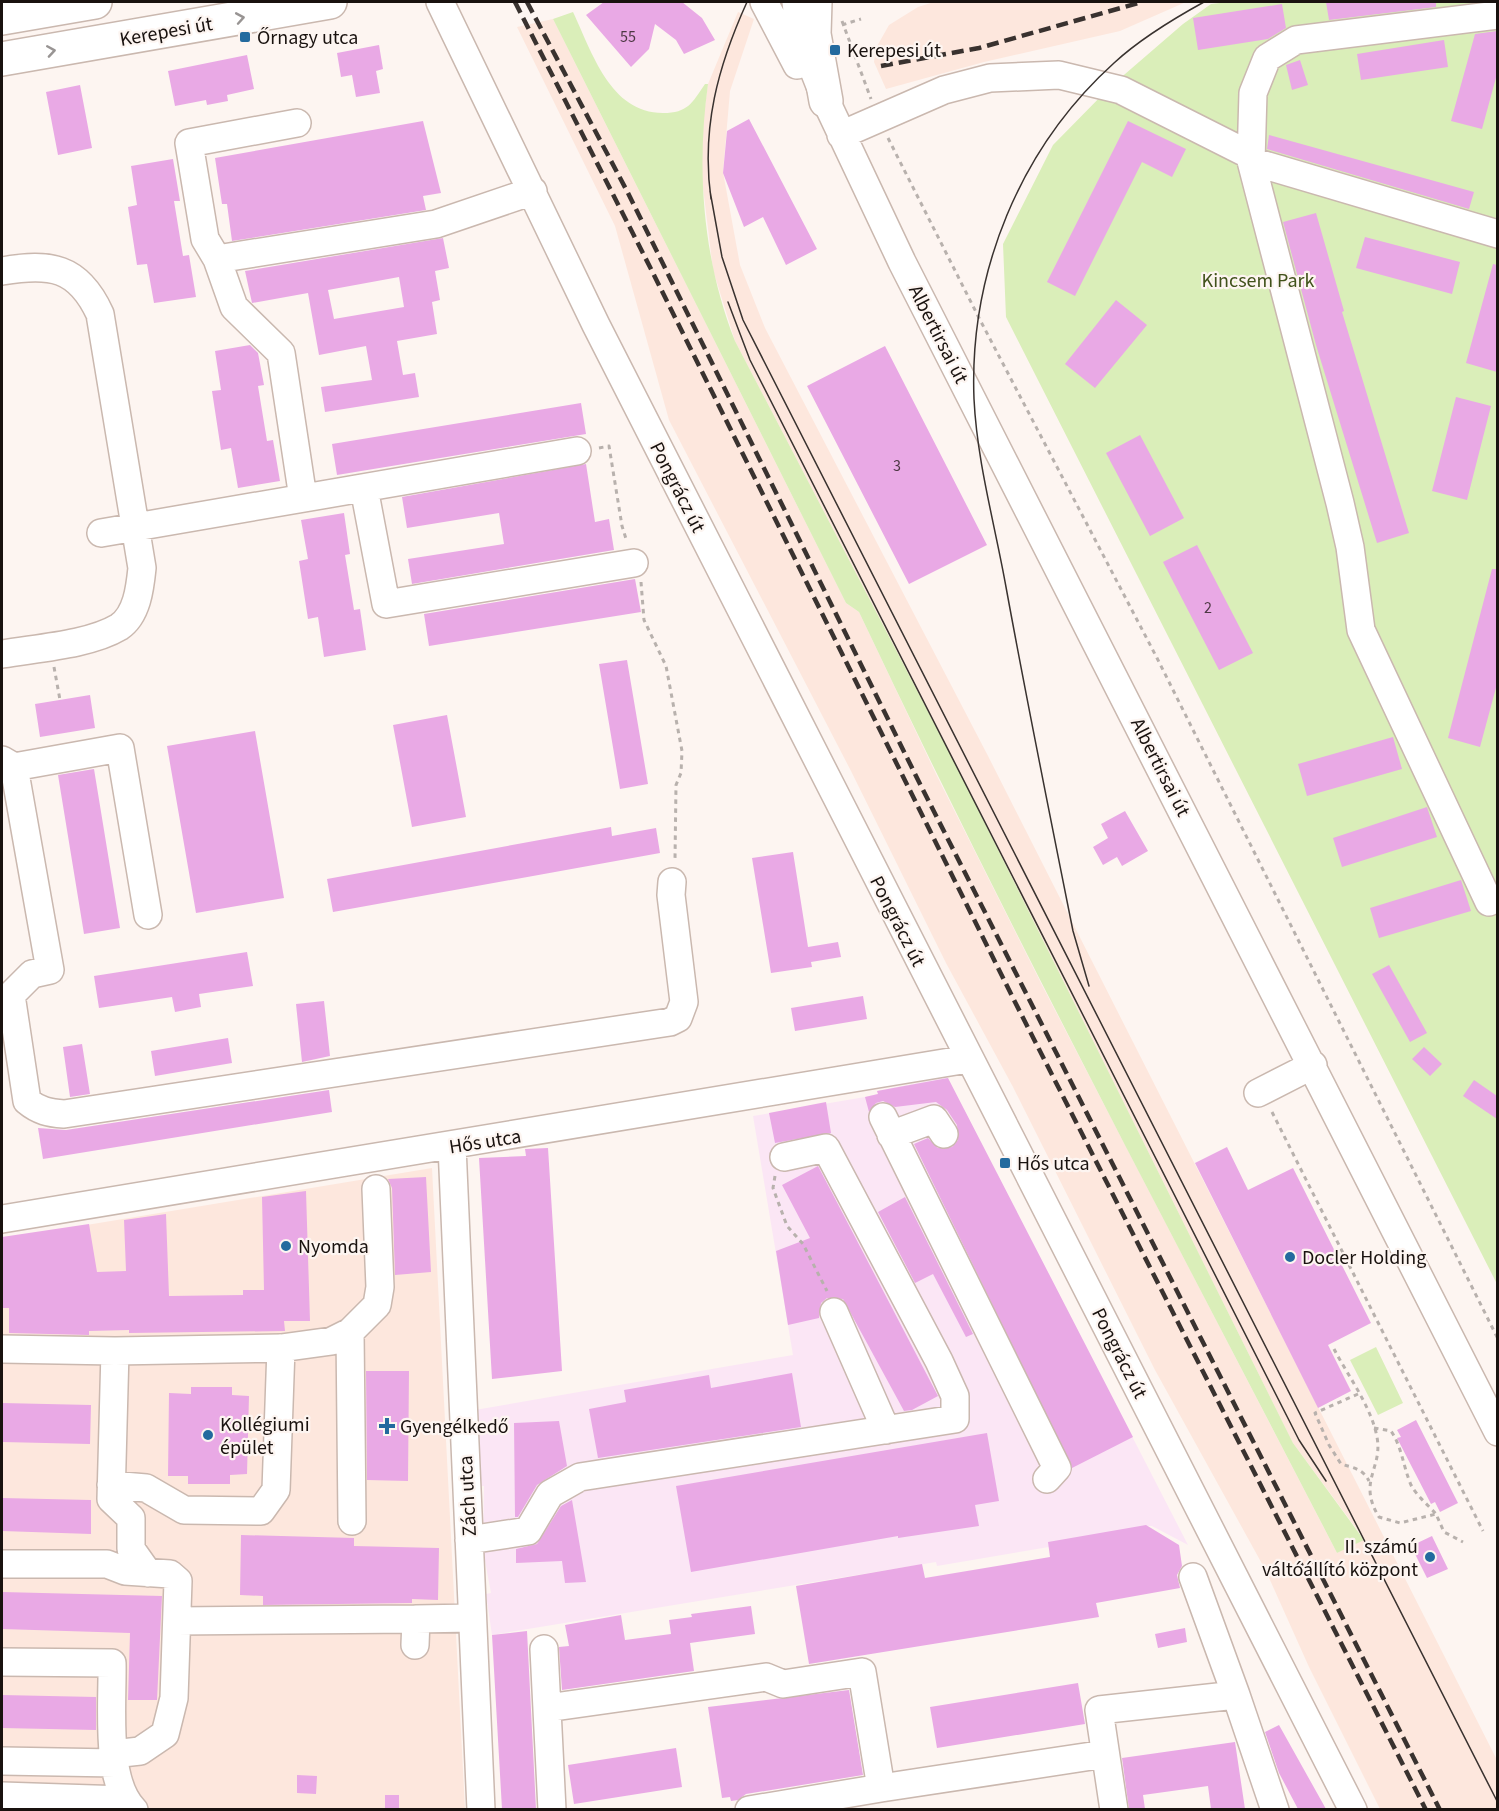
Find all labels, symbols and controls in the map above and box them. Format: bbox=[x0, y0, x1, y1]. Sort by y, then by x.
street label: Kerepesi út bbox=[117, 10, 215, 54]
one-way arrow bbox=[235, 12, 245, 25]
place label: Őrnagy utca bbox=[257, 24, 358, 52]
house number: 55 bbox=[620, 26, 636, 48]
marker: Őrnagy utca bbox=[238, 30, 252, 44]
place label: Kerepesi út bbox=[847, 37, 941, 65]
marker: Kerepesi út bbox=[828, 43, 842, 57]
one-way arrow bbox=[45, 45, 55, 58]
park label: Kincsem Park bbox=[1202, 267, 1315, 295]
street label: Albertirsai út bbox=[901, 280, 975, 389]
street label: Pongrácz út bbox=[642, 437, 712, 538]
house number: 3 bbox=[893, 455, 901, 477]
house number: 2 bbox=[1204, 597, 1212, 619]
street label: Albertirsai út bbox=[1123, 713, 1197, 822]
street label: Pongrácz út bbox=[862, 871, 932, 972]
street label: Hős utca bbox=[447, 1122, 523, 1161]
place label: Hős utca bbox=[1017, 1150, 1090, 1178]
marker: Hős utca bbox=[998, 1156, 1012, 1170]
place label: Nyomda bbox=[298, 1233, 369, 1261]
marker: Nyomda bbox=[279, 1239, 293, 1253]
place label: Docler Holding bbox=[1302, 1244, 1426, 1272]
marker: Docler Holding bbox=[1283, 1250, 1297, 1264]
street label: Pongrácz út bbox=[1084, 1303, 1154, 1404]
place label: Kollégiumi épület bbox=[220, 1411, 310, 1462]
place label: Gyengélkedő bbox=[400, 1413, 509, 1441]
marker: Gyengélkedő bbox=[378, 1417, 396, 1435]
marker: Kollégiumi épület bbox=[201, 1428, 215, 1442]
street label: Zách utca bbox=[452, 1455, 484, 1537]
place label: II. számú váltóállító központ bbox=[1262, 1533, 1418, 1584]
marker: II. számú váltóállító központ bbox=[1423, 1550, 1437, 1564]

